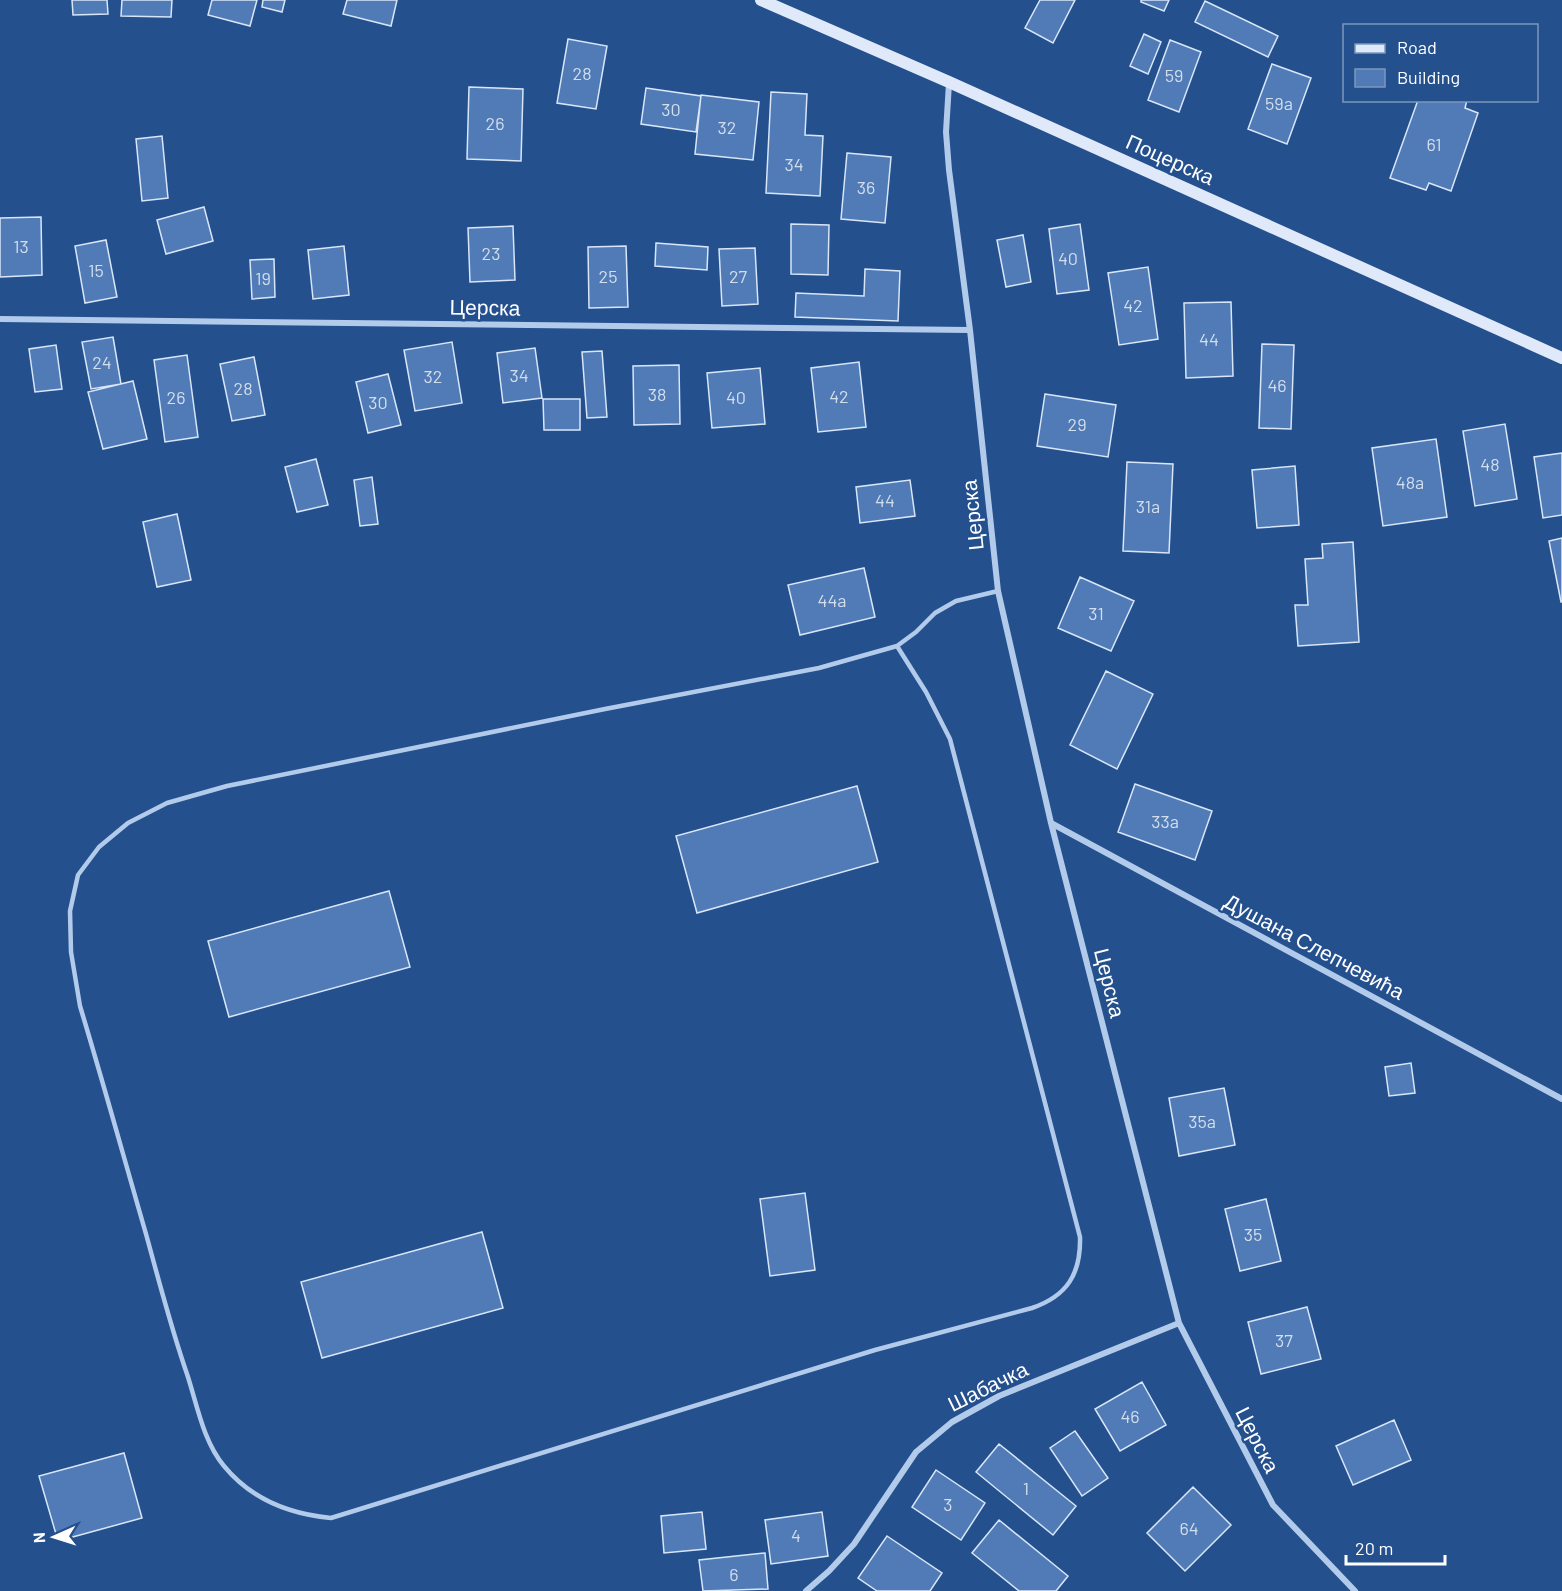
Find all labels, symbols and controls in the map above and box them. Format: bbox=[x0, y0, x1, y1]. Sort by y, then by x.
legend bbox=[1343, 24, 1538, 102]
text: Road bbox=[1397, 36, 1437, 58]
house number: 28 bbox=[572, 62, 592, 84]
house number: 59 bbox=[1165, 64, 1183, 86]
text: Building bbox=[1397, 66, 1460, 88]
house number: 59a bbox=[1265, 92, 1293, 114]
house number: 30 bbox=[661, 98, 681, 120]
house number: 26 bbox=[486, 112, 504, 134]
house number: 32 bbox=[718, 116, 736, 138]
street label: Поцерска bbox=[1123, 128, 1219, 189]
house number: 61 bbox=[1426, 133, 1442, 155]
house number: 34 bbox=[784, 153, 804, 175]
house number: 36 bbox=[857, 176, 875, 198]
house number: 13 bbox=[13, 235, 29, 257]
house number: 23 bbox=[482, 242, 500, 264]
house number: 40 bbox=[1058, 247, 1078, 269]
house number: 15 bbox=[88, 259, 104, 281]
house number: 25 bbox=[599, 265, 617, 287]
house number: 27 bbox=[729, 265, 748, 287]
house number: 19 bbox=[255, 267, 271, 289]
street label: Церска bbox=[449, 293, 521, 320]
house number: 42 bbox=[1123, 294, 1143, 316]
house number: 44 bbox=[1199, 328, 1219, 350]
house number: 24 bbox=[92, 351, 112, 373]
house number: 34 bbox=[509, 364, 529, 386]
house number: 32 bbox=[424, 365, 442, 387]
house number: 46 bbox=[1267, 374, 1287, 396]
house number: 28 bbox=[233, 377, 253, 399]
house number: 38 bbox=[648, 383, 666, 405]
house number: 42 bbox=[829, 385, 849, 407]
house number: 26 bbox=[167, 386, 185, 408]
house number: 40 bbox=[726, 386, 746, 408]
house number: 30 bbox=[368, 391, 388, 413]
house number: 29 bbox=[1067, 413, 1087, 435]
house number: 48 bbox=[1480, 453, 1500, 475]
house number: 48a bbox=[1396, 471, 1424, 493]
street label: Церска bbox=[955, 478, 988, 552]
house number: 44 bbox=[875, 489, 895, 511]
house number: 31a bbox=[1136, 495, 1160, 517]
house number: 44a bbox=[817, 589, 847, 611]
house number: 31 bbox=[1088, 602, 1104, 624]
house number: 33a bbox=[1151, 810, 1179, 832]
street label: Душана Слепчевића bbox=[1220, 888, 1409, 1004]
street label: Церска bbox=[1090, 945, 1131, 1020]
house number: 35a bbox=[1188, 1110, 1216, 1132]
house number: 35 bbox=[1244, 1223, 1262, 1245]
house number: 37 bbox=[1275, 1329, 1293, 1351]
street label: Шабачка bbox=[943, 1355, 1032, 1416]
street label: Церска bbox=[1231, 1402, 1286, 1477]
house number: 46 bbox=[1120, 1405, 1140, 1427]
house number: 1 bbox=[1023, 1477, 1029, 1499]
house number: 3 bbox=[943, 1493, 953, 1515]
north arrow bbox=[24, 1507, 84, 1567]
house number: 64 bbox=[1179, 1517, 1199, 1539]
house number: 4 bbox=[791, 1524, 801, 1546]
scale bar bbox=[1346, 1528, 1445, 1566]
text: N bbox=[29, 1532, 48, 1544]
text: 20 m bbox=[1355, 1537, 1393, 1559]
house number: 6 bbox=[729, 1563, 739, 1585]

